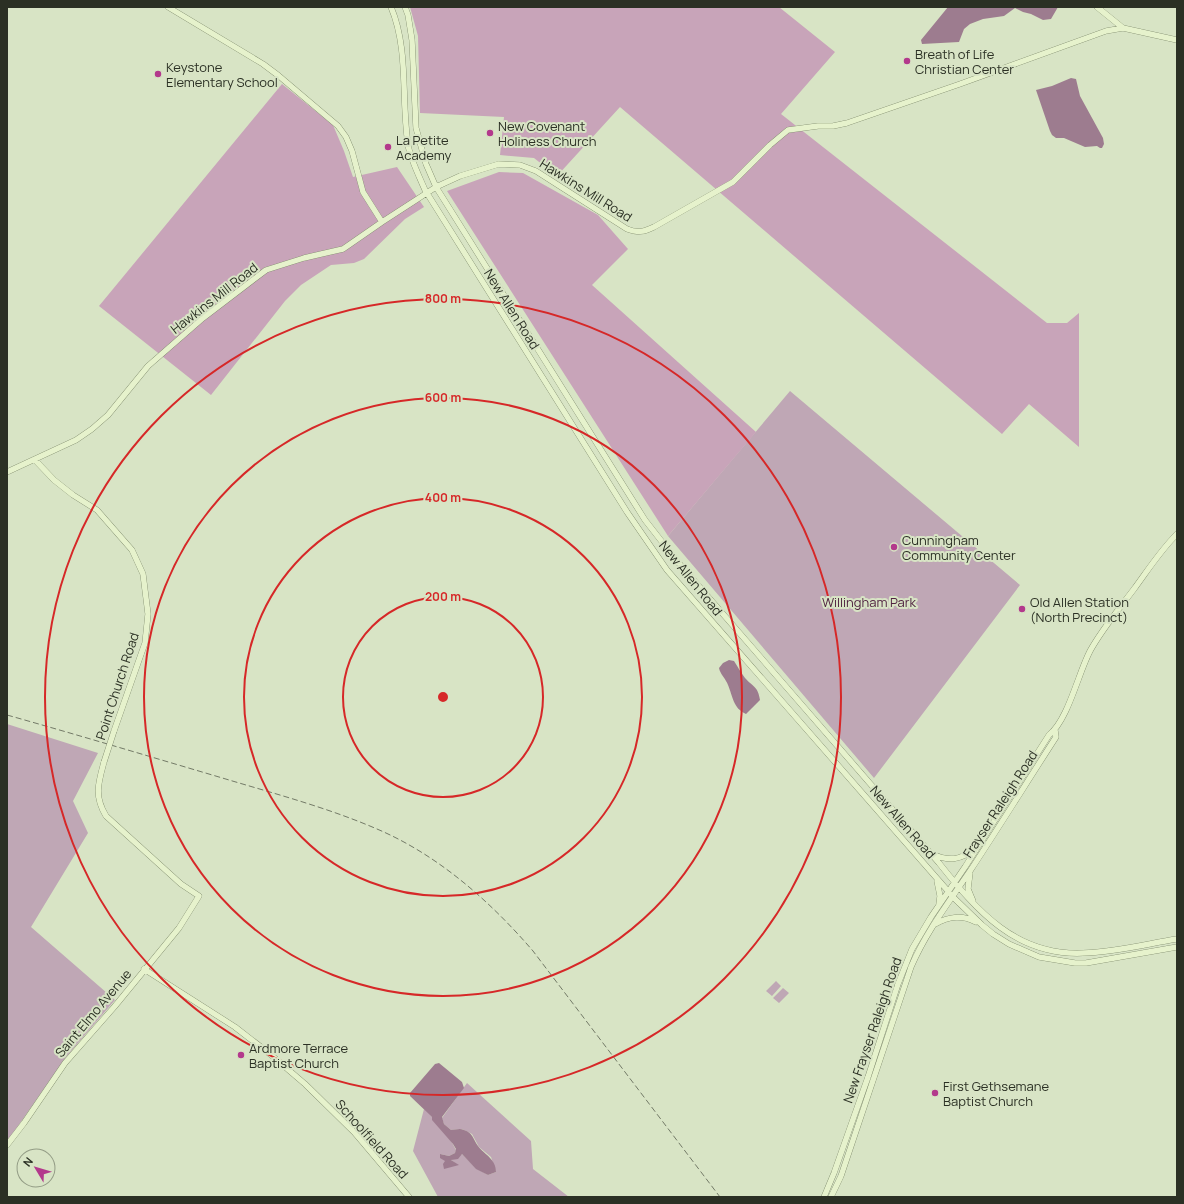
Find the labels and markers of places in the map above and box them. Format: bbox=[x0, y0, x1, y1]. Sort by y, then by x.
place label: Breath of Life Christian Center bbox=[915, 45, 1014, 78]
marker: Breath of Life Christian Center bbox=[902, 56, 912, 66]
place label: Keystone Elementary School bbox=[166, 58, 278, 91]
marker: Keystone Elementary School bbox=[153, 69, 163, 79]
place label: New Covenant Holiness Church bbox=[498, 117, 596, 150]
marker: New Covenant Holiness Church bbox=[485, 128, 495, 138]
place label: La Petite Academy bbox=[396, 131, 451, 164]
marker: La Petite Academy bbox=[383, 142, 393, 152]
place label: Cunningham Community Center bbox=[902, 531, 1016, 564]
marker: Cunningham Community Center bbox=[889, 542, 899, 552]
place label: Old Allen Station (North Precinct) bbox=[1030, 593, 1129, 626]
marker: Old Allen Station (North Precinct) bbox=[1017, 604, 1027, 614]
centre of rings bbox=[436, 690, 450, 704]
place label: Ardmore Terrace Baptist Church bbox=[249, 1039, 349, 1072]
marker: Ardmore Terrace Baptist Church bbox=[236, 1050, 246, 1060]
place label: First Gethsemane Baptist Church bbox=[943, 1077, 1049, 1110]
marker: First Gethsemane Baptist Church bbox=[930, 1088, 940, 1098]

